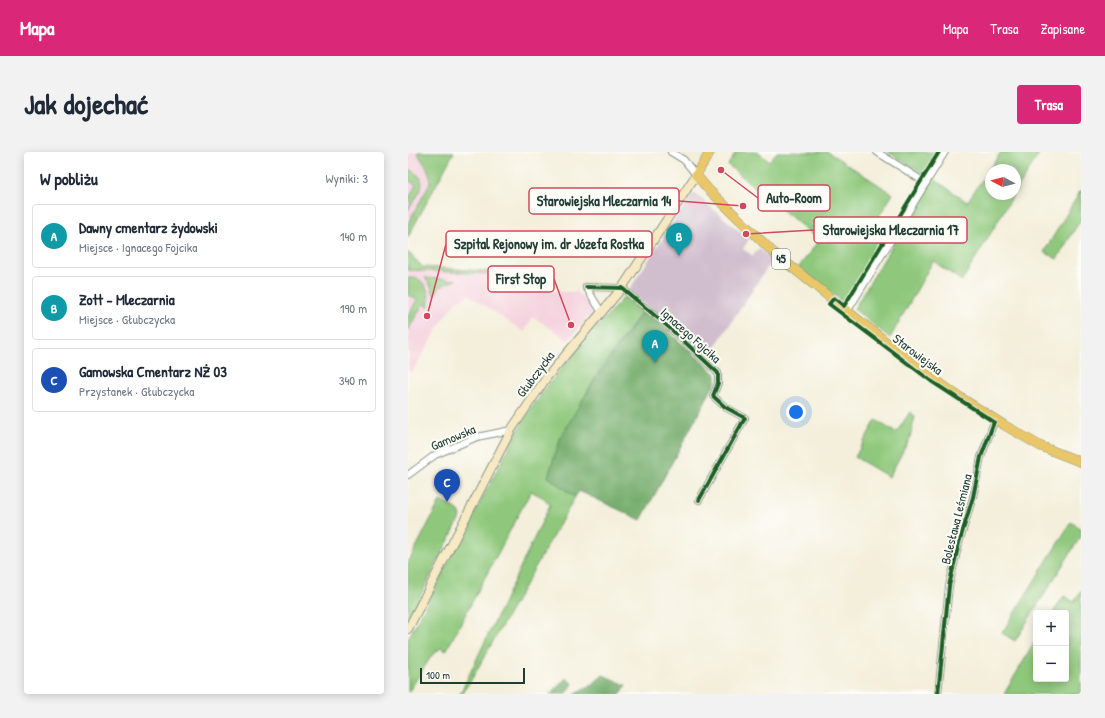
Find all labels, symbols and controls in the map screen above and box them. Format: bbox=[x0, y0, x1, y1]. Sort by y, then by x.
text: Mapa bbox=[20, 15, 54, 41]
text: Mapa bbox=[943, 19, 968, 38]
text: Trasa bbox=[990, 19, 1019, 38]
text: Zapisane bbox=[1041, 19, 1085, 38]
text: Jak dojechać bbox=[24, 85, 148, 123]
button: Trasa bbox=[1017, 85, 1081, 124]
north arrow bbox=[985, 164, 1021, 200]
text: W pobliżu bbox=[40, 167, 98, 190]
text: Wyniki: 3 bbox=[326, 169, 368, 187]
callout: Auto-Room bbox=[758, 185, 830, 211]
callout: Starowiejska Mleczarnia 14 bbox=[529, 188, 679, 214]
text: Auto-Room bbox=[766, 188, 822, 207]
text: Starowiejska Mleczarnia 14 bbox=[537, 191, 672, 211]
text: Dawny cmentarz żydowski bbox=[79, 217, 218, 238]
callout: Starowiejska Mleczarnia 17 bbox=[814, 217, 967, 243]
text: Starowiejska Mleczarnia 17 bbox=[823, 220, 959, 240]
pin: B bbox=[666, 223, 692, 256]
text: A bbox=[51, 227, 57, 245]
text: 140 m bbox=[340, 227, 367, 245]
callout: Szpital Rejonowy im. dr Józefa Rostka bbox=[446, 231, 652, 257]
text: Szpital Rejonowy im. dr Józefa Rostka bbox=[454, 234, 644, 255]
text: Miejsce · Ignacego Fojcika bbox=[79, 238, 197, 256]
road number: 45 bbox=[772, 249, 790, 269]
callout: First Stop bbox=[488, 266, 554, 292]
text: First Stop bbox=[495, 269, 547, 290]
text: Zott - Mleczarnia bbox=[79, 289, 175, 310]
text: B bbox=[51, 299, 57, 317]
text: 190 m bbox=[340, 299, 367, 317]
street label: Ignacego Fojcika bbox=[657, 303, 725, 367]
text: Miejsce · Głubczycka bbox=[79, 310, 175, 328]
street label: Starowiejska bbox=[889, 329, 947, 379]
pin: A bbox=[642, 330, 668, 363]
street label: Głubczycka bbox=[512, 347, 558, 401]
text: Gamowska Cmentarz NŻ 03 bbox=[79, 361, 227, 382]
text: C bbox=[50, 371, 58, 389]
text: 340 m bbox=[339, 371, 367, 389]
text: Przystanek · Głubczycka bbox=[79, 382, 194, 400]
your location bbox=[786, 402, 806, 422]
street label: Gamowska bbox=[428, 420, 478, 454]
pin: C bbox=[434, 469, 460, 502]
street label: Bolesława Leśmiana bbox=[936, 472, 976, 566]
map controls bbox=[1033, 610, 1069, 682]
button: + bbox=[1033, 610, 1069, 646]
button: − bbox=[1033, 646, 1069, 682]
scale bar bbox=[420, 666, 525, 685]
text: 100 m bbox=[426, 668, 450, 682]

